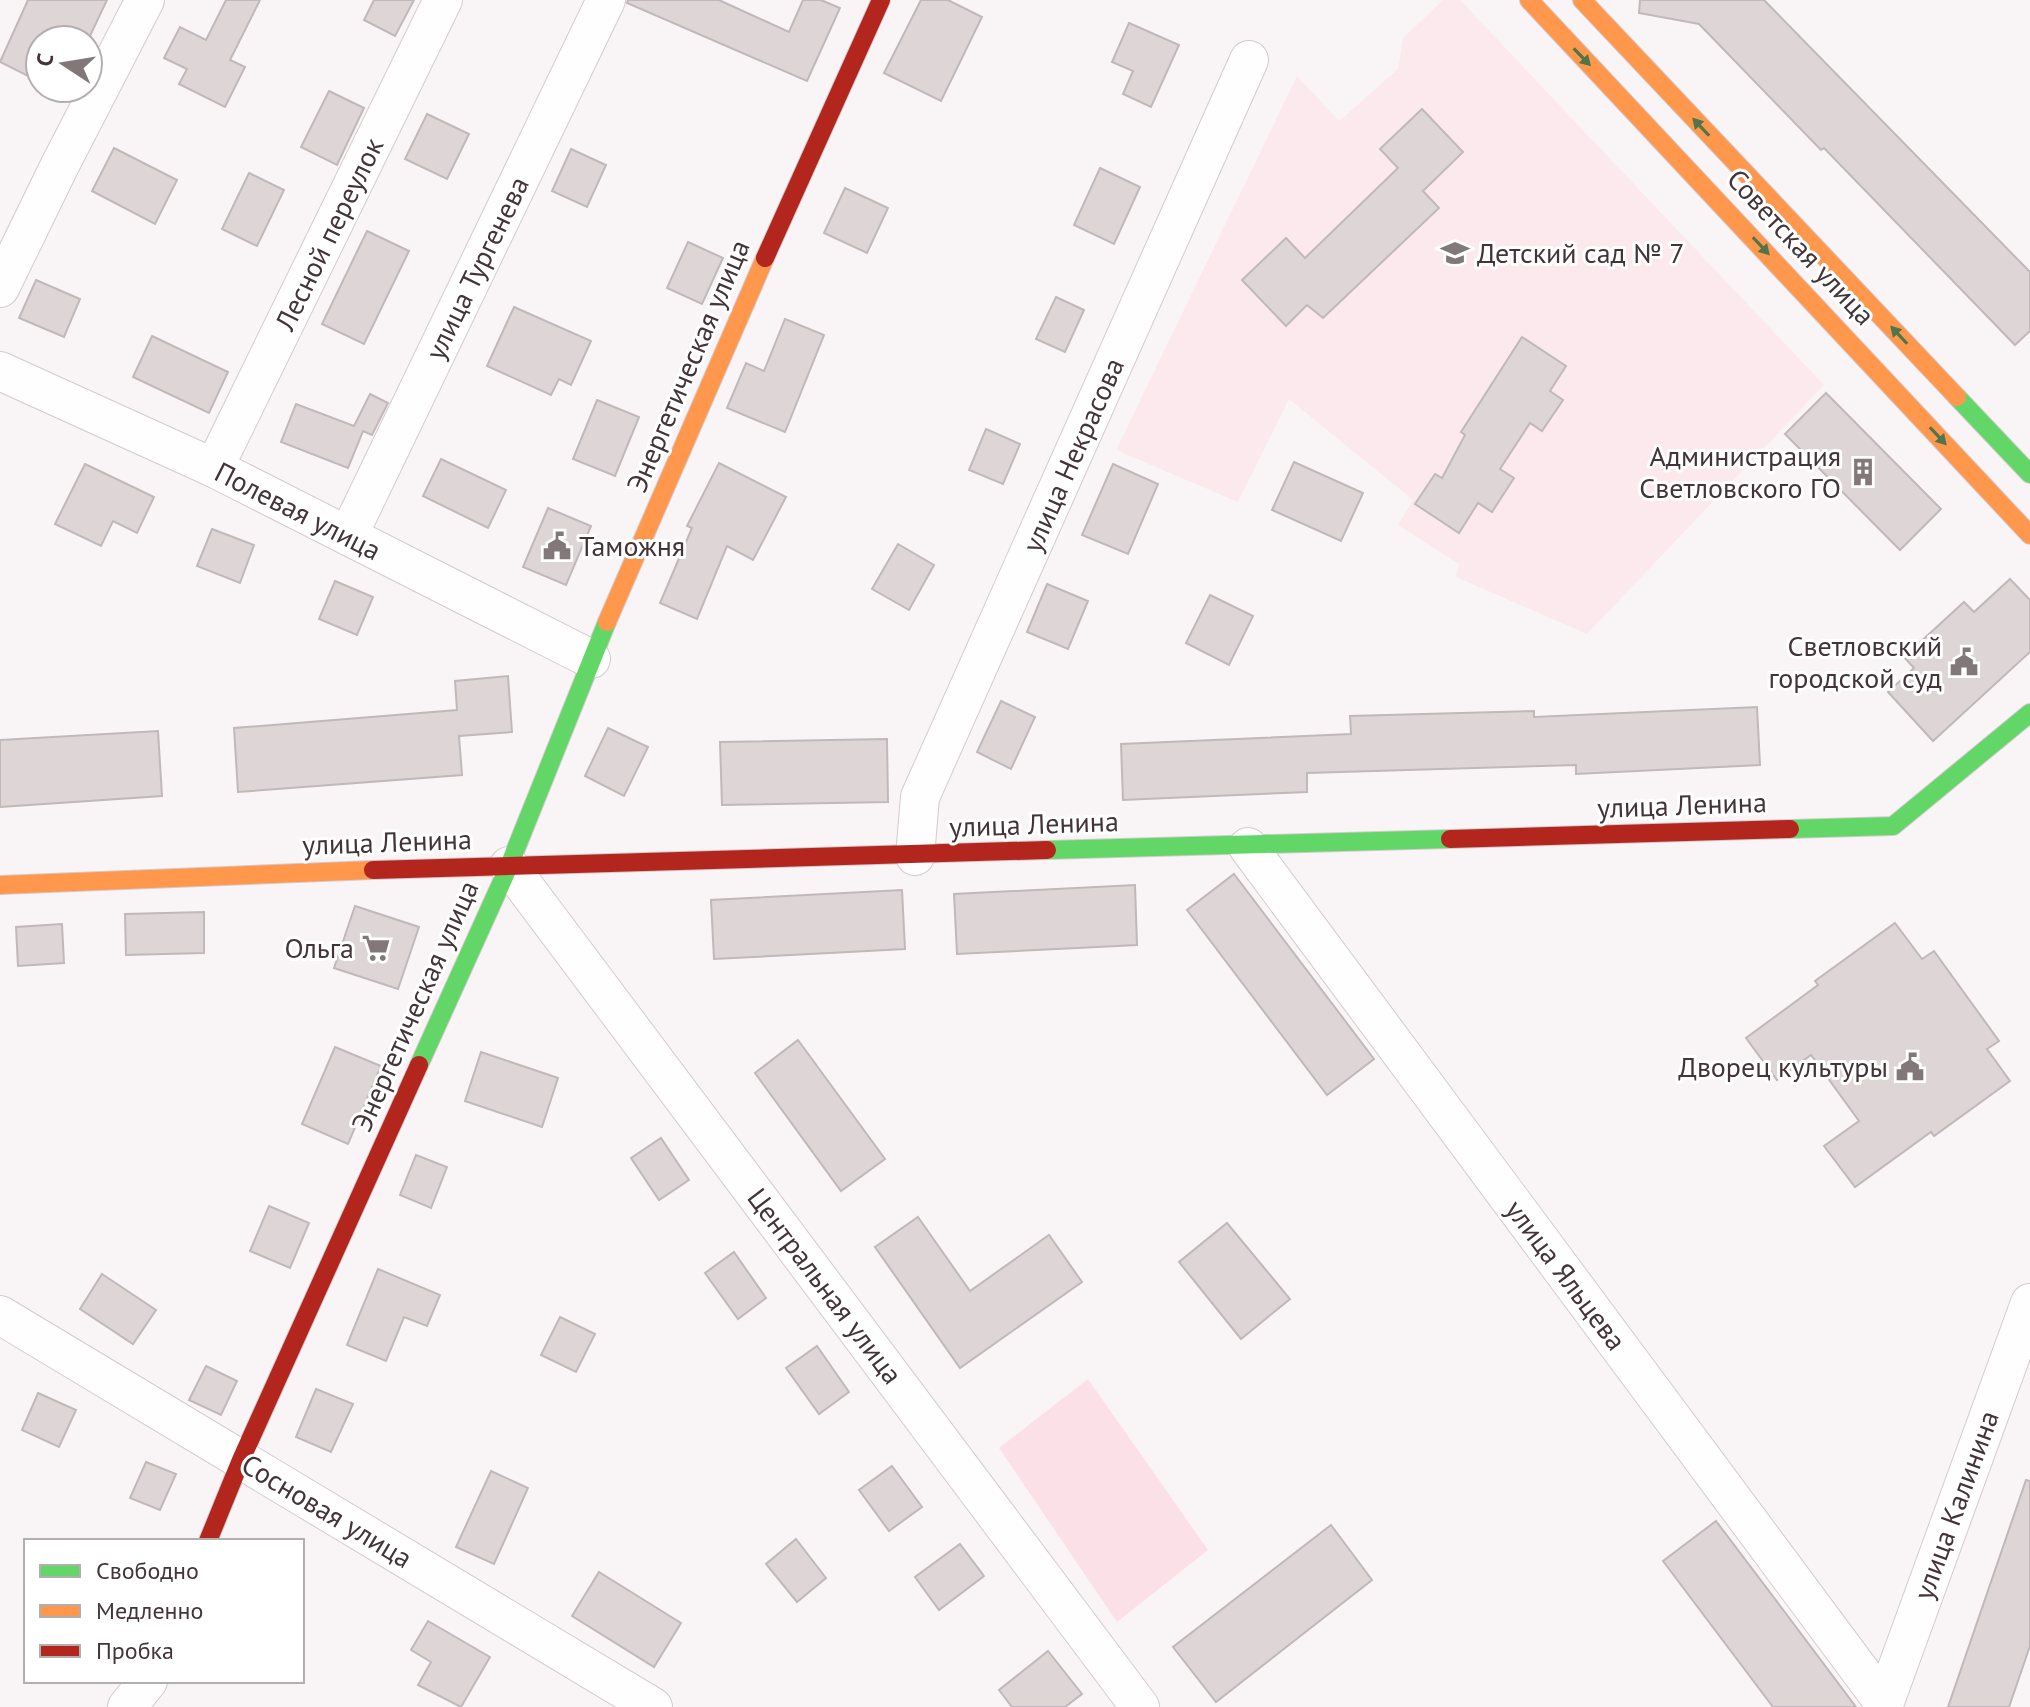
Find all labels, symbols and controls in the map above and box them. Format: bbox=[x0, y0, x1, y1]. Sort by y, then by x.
north arrow bbox=[24, 24, 104, 104]
one-way arrow bbox=[1573, 47, 1591, 66]
text: С bbox=[29, 51, 59, 69]
one-way arrow bbox=[1693, 117, 1711, 136]
street label: Лесной переулок bbox=[265, 131, 392, 337]
street label: Советская улица bbox=[1719, 161, 1883, 333]
street label: улица Тургенева bbox=[416, 170, 537, 365]
street label: Энергетическая улица bbox=[618, 234, 757, 498]
place label: Детский сад № 7 bbox=[1477, 234, 1685, 271]
one-way arrow bbox=[1751, 236, 1769, 255]
school or university icon: Детский сад № 7 bbox=[1440, 238, 1470, 268]
one-way arrow bbox=[1891, 326, 1909, 345]
street label: улица Некрасова bbox=[1013, 352, 1132, 558]
one-way arrow bbox=[1928, 426, 1946, 445]
place label: Администрация Светловского ГО bbox=[1639, 437, 1841, 506]
street label: Полевая улица bbox=[209, 453, 387, 568]
building icon: Администрация Светловского ГО bbox=[1848, 457, 1878, 487]
place label: Таможня bbox=[579, 527, 685, 564]
public building icon: Таможня bbox=[542, 531, 572, 561]
place label: Светловский городской суд bbox=[1768, 627, 1942, 696]
public building icon: Светловский городской суд bbox=[1949, 647, 1979, 677]
street label: улица Ленина bbox=[1597, 783, 1767, 826]
street label: улица Ленина bbox=[949, 802, 1119, 845]
street label: улица Ленина bbox=[302, 820, 472, 863]
street label: Энергетическая улица bbox=[343, 875, 487, 1137]
place label: Ольга bbox=[284, 929, 354, 966]
supermarket icon: Ольга bbox=[361, 933, 391, 963]
place label: Дворец культуры bbox=[1678, 1048, 1888, 1085]
public building icon: Дворец культуры bbox=[1895, 1052, 1925, 1082]
street label: Центральная улица bbox=[740, 1180, 911, 1391]
street label: улица Яльцева bbox=[1498, 1192, 1635, 1357]
street label: улица Калинина bbox=[1904, 1405, 2007, 1604]
street label: Сосновая улица bbox=[235, 1445, 419, 1576]
legend bbox=[24, 1539, 304, 1683]
text: Свободно bbox=[96, 1555, 199, 1586]
text: Медленно bbox=[96, 1595, 203, 1626]
text: Пробка bbox=[96, 1635, 174, 1666]

